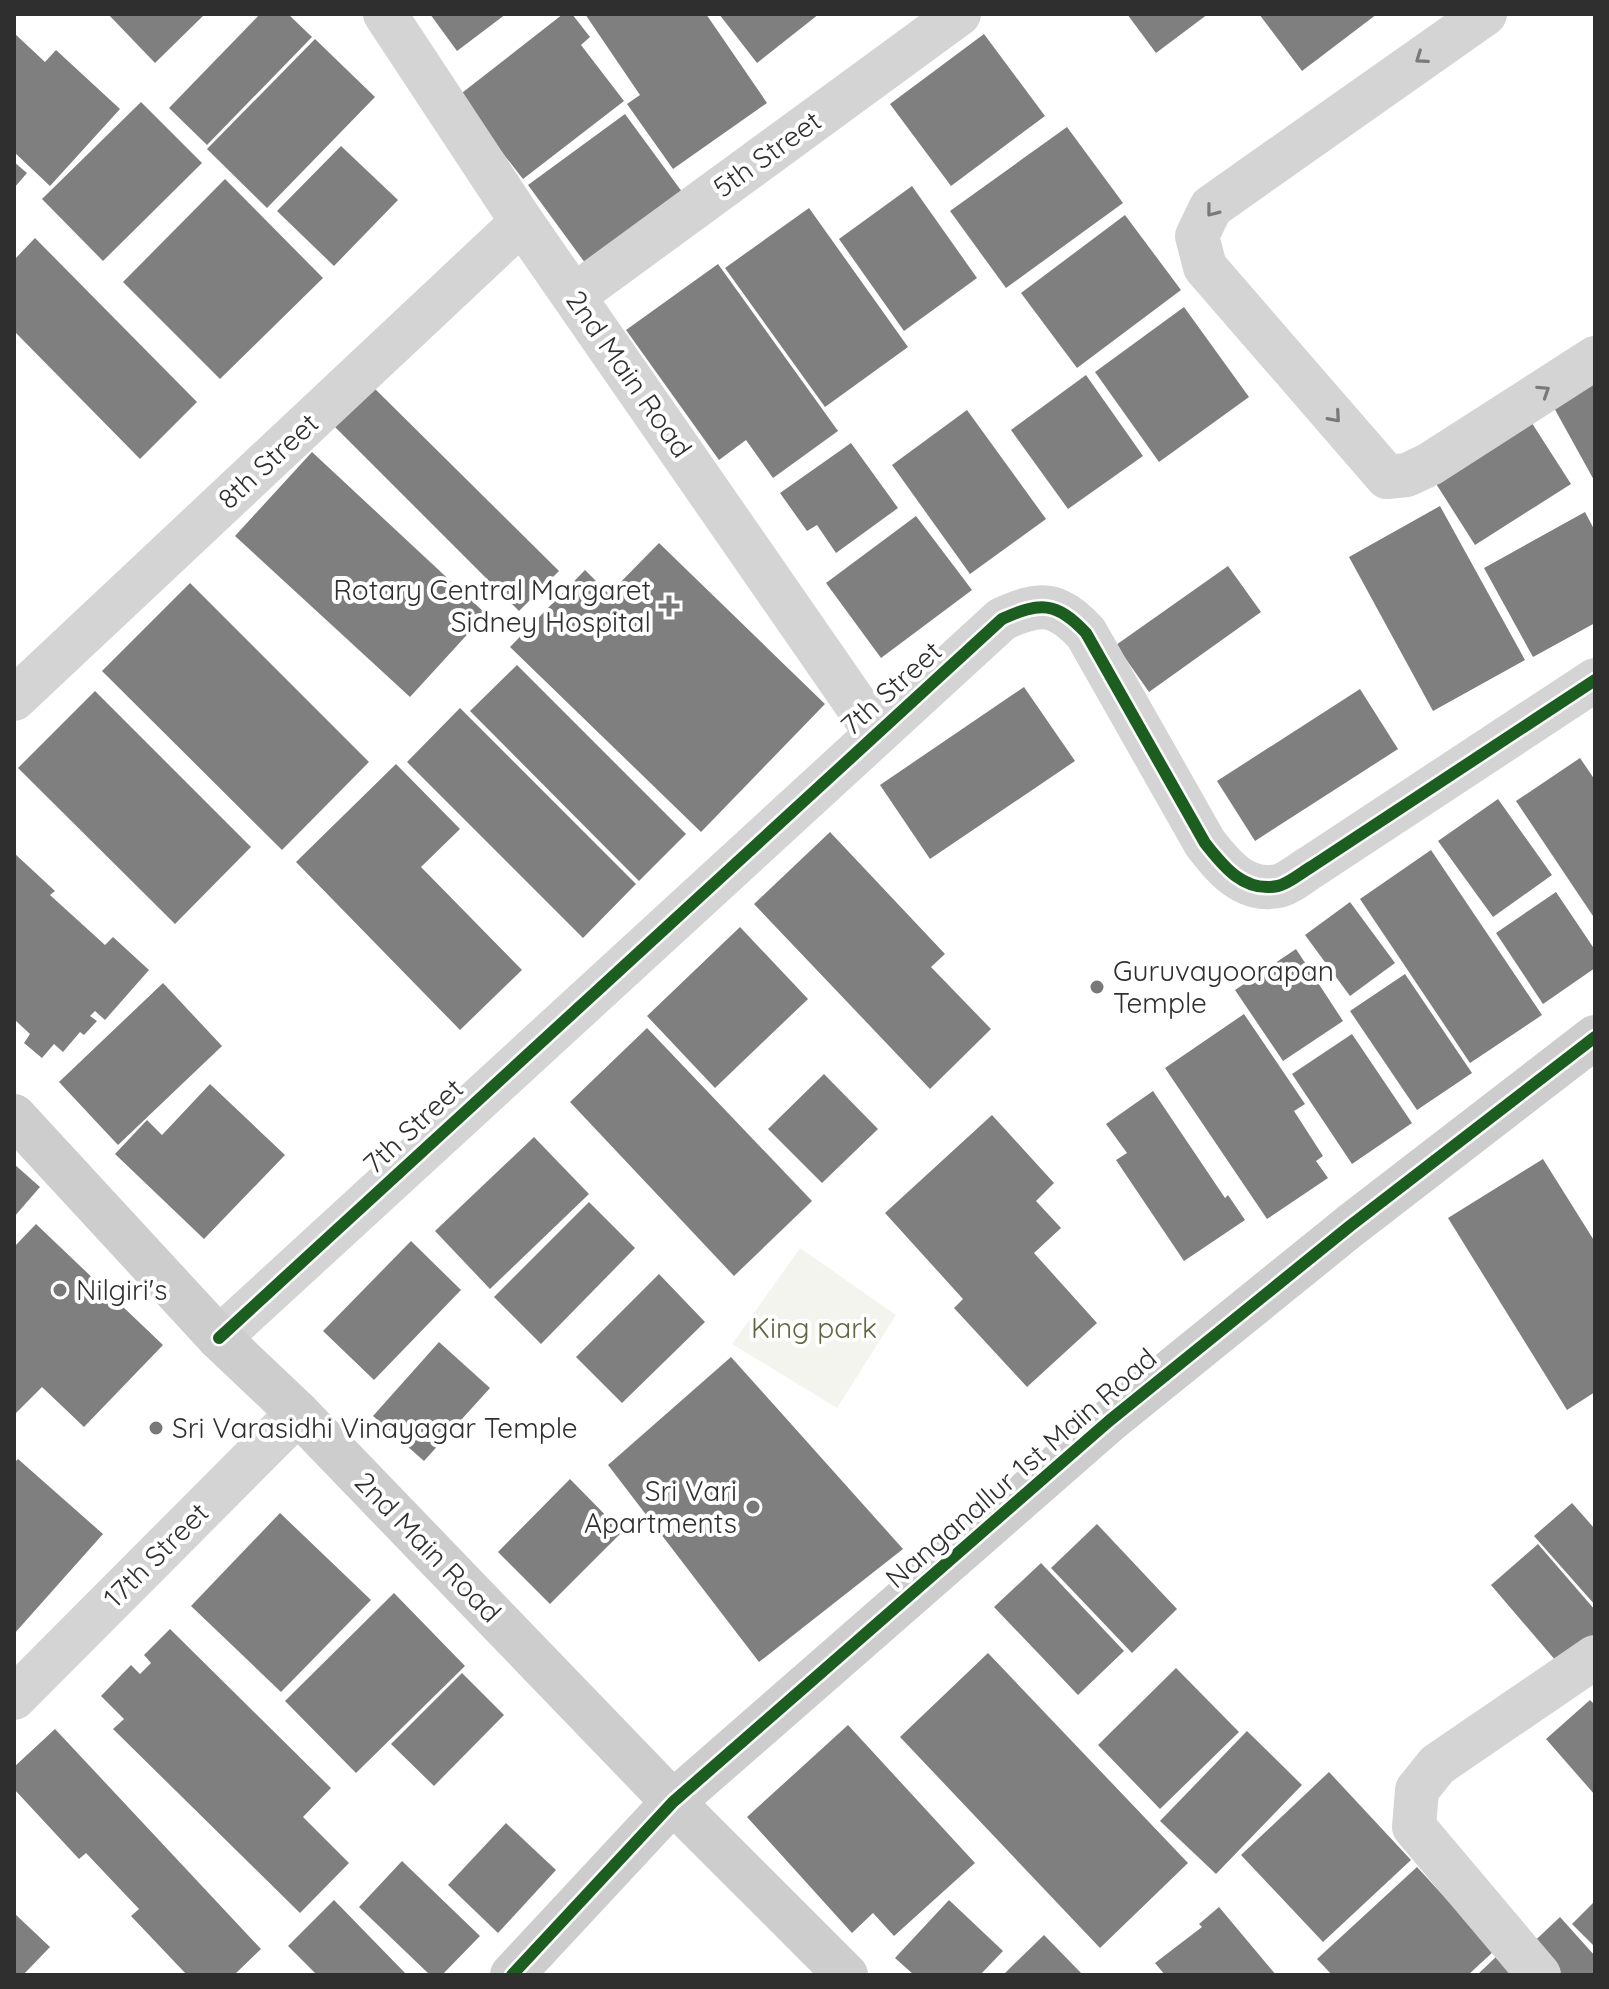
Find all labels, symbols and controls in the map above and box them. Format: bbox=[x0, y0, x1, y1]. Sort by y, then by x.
one-way arrow bbox=[1416, 48, 1430, 63]
street label: 5th Street bbox=[706, 103, 827, 204]
one-way arrow bbox=[1207, 202, 1222, 217]
street label: 2nd Main Road bbox=[559, 284, 700, 464]
one-way arrow bbox=[1535, 386, 1550, 401]
street label: 8th Street bbox=[210, 405, 325, 516]
one-way arrow bbox=[1325, 407, 1340, 422]
place label: Rotary Central Margaret Sidney Hospital bbox=[333, 572, 651, 639]
marker: Rotary Central Margaret Sidney Hospital bbox=[658, 595, 680, 617]
street label: 7th Street bbox=[833, 633, 948, 742]
place label: Guruvayoorapan Temple bbox=[1113, 953, 1334, 1020]
marker: Guruvayoorapan Temple bbox=[1088, 978, 1106, 996]
street label: 7th Street bbox=[355, 1071, 470, 1181]
place label: Nilgiri's bbox=[76, 1272, 167, 1307]
marker: Nilgiri's bbox=[51, 1281, 69, 1299]
park label: King park bbox=[751, 1310, 877, 1345]
street label: Nanganallur 1st Main Road bbox=[878, 1340, 1164, 1595]
place label: Sri Varasidhi Vinayagar Temple bbox=[172, 1410, 578, 1445]
marker: Sri Varasidhi Vinayagar Temple bbox=[147, 1419, 165, 1437]
street label: 2nd Main Road bbox=[348, 1464, 509, 1629]
place label: Sri Vari Apartments bbox=[584, 1473, 737, 1540]
street label: 17th Street bbox=[96, 1495, 216, 1615]
marker: Sri Vari Apartments bbox=[744, 1498, 762, 1516]

